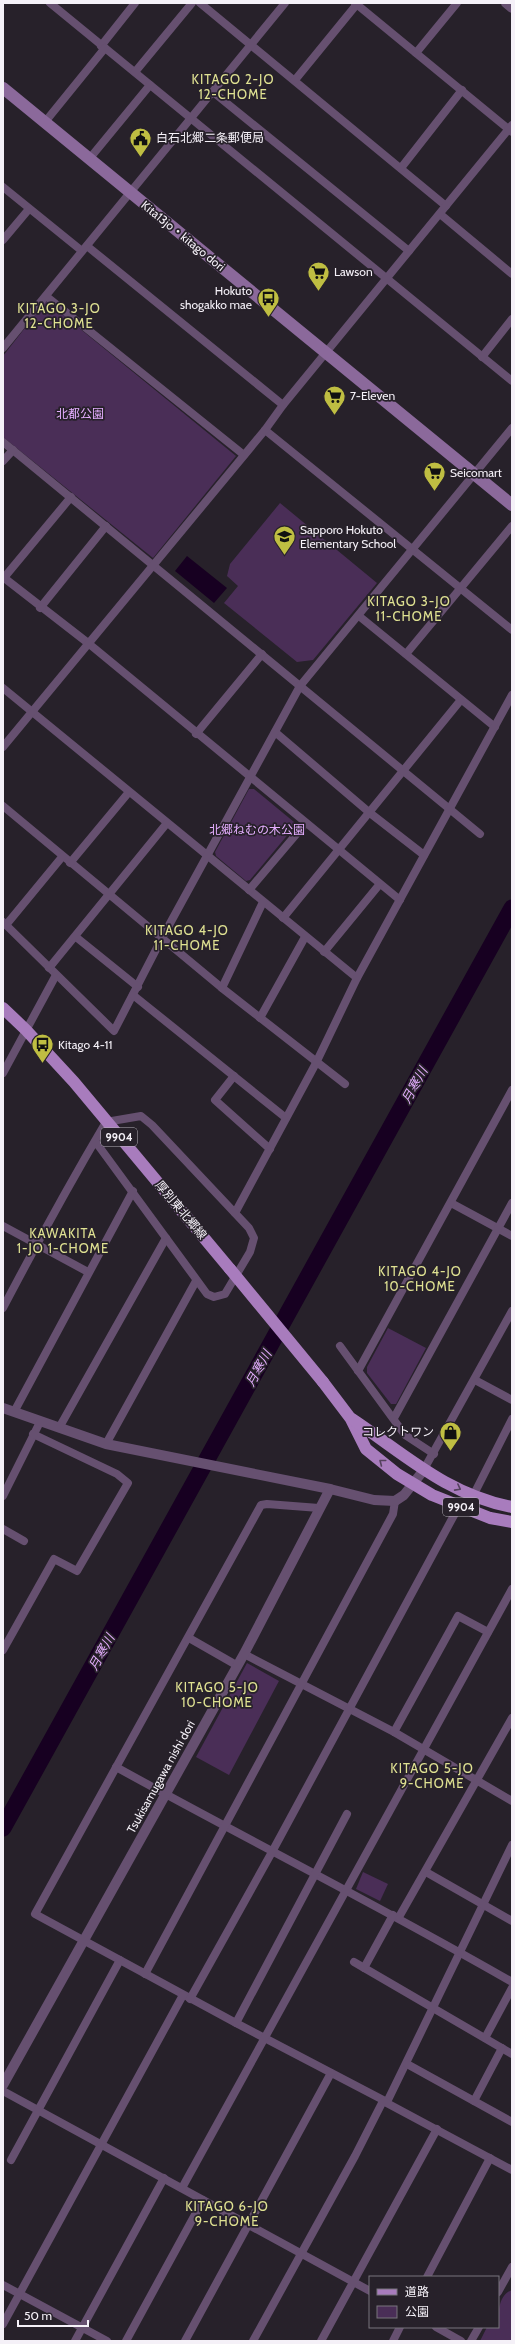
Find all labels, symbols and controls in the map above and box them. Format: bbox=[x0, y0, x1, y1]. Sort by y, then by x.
district label: KITAGO 2-JO 12-CHOME bbox=[192, 71, 274, 102]
public building icon: 白石北郷二条郵便局 bbox=[128, 125, 154, 158]
place label: 白石北郷二条郵便局 bbox=[156, 130, 264, 145]
street label: Kita13jo・kitago dori bbox=[138, 197, 228, 274]
supermarket icon: Lawson bbox=[306, 259, 332, 292]
place label: Lawson bbox=[334, 264, 373, 279]
place label: Hokuto shogakko mae bbox=[180, 283, 252, 312]
bus stop icon: Hokuto shogakko mae bbox=[255, 285, 281, 318]
district label: KITAGO 3-JO 12-CHOME bbox=[17, 300, 101, 331]
supermarket icon: 7-Eleven bbox=[321, 383, 347, 416]
place label: 7-Eleven bbox=[350, 388, 395, 403]
park label: 北都公園 bbox=[56, 406, 104, 421]
supermarket icon: Seicomart bbox=[422, 460, 448, 493]
place label: Seicomart bbox=[450, 465, 502, 480]
place label: Sapporo Hokuto Elementary School bbox=[300, 522, 396, 551]
school or university icon: Sapporo Hokuto Elementary School bbox=[272, 524, 298, 557]
district label: KITAGO 3-JO 11-CHOME bbox=[367, 593, 451, 624]
park label: 北郷ねむの木公園 bbox=[209, 822, 305, 837]
district label: KITAGO 4-JO 11-CHOME bbox=[145, 922, 229, 953]
bus stop icon: Kitago 4-11 bbox=[29, 1032, 55, 1065]
place label: Kitago 4-11 bbox=[58, 1037, 112, 1052]
water label: 月寒川 bbox=[398, 1062, 431, 1106]
road number: 9904 bbox=[101, 1128, 137, 1146]
street label: 厚別東北郷線 bbox=[152, 1177, 210, 1242]
district label: KAWAKITA 1-JO 1-CHOME bbox=[17, 1225, 109, 1256]
district label: KITAGO 4-JO 10-CHOME bbox=[378, 1263, 462, 1294]
water label: 月寒川 bbox=[242, 1345, 275, 1389]
shop icon: コレクトワン bbox=[437, 1419, 463, 1452]
place label: コレクトワン bbox=[362, 1424, 434, 1439]
one-way arrow bbox=[380, 1459, 387, 1466]
one-way arrow bbox=[454, 1484, 461, 1491]
road number: 9904 bbox=[443, 1498, 479, 1516]
water label: 月寒川 bbox=[85, 1629, 118, 1673]
district label: KITAGO 5-JO 10-CHOME bbox=[175, 1679, 259, 1710]
street label: Tsukisamugawa nishi dori bbox=[123, 1718, 198, 1836]
district label: KITAGO 5-JO 9-CHOME bbox=[390, 1760, 474, 1791]
district label: KITAGO 6-JO 9-CHOME bbox=[185, 2198, 269, 2229]
legend bbox=[369, 2276, 499, 2328]
text: 道路 bbox=[405, 2284, 429, 2299]
scale bar bbox=[18, 2302, 88, 2328]
text: 公園 bbox=[405, 2304, 429, 2319]
text: 50 m bbox=[24, 2308, 52, 2323]

